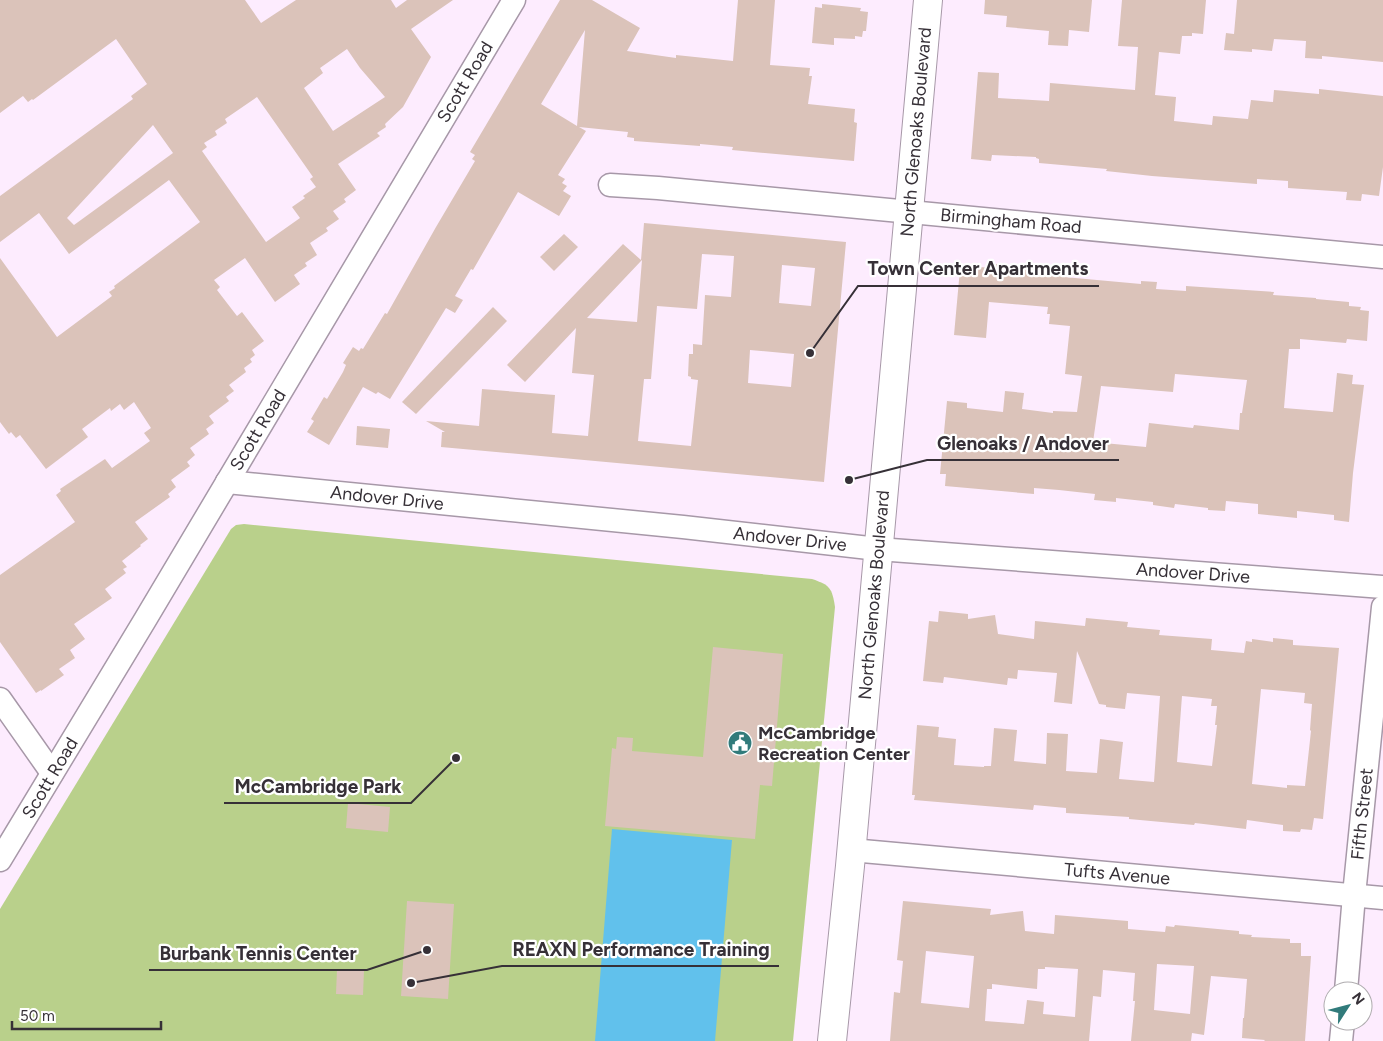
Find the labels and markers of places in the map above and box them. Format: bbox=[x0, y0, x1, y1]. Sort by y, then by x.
callout: Town Center Apartments bbox=[858, 252, 1099, 286]
callout: Glenoaks / Andover bbox=[927, 426, 1119, 460]
place label: McCambridge Recreation Center bbox=[758, 722, 910, 765]
public building icon: McCambridge Recreation Center bbox=[727, 730, 753, 756]
callout: McCambridge Park bbox=[224, 769, 411, 803]
callout: REAXN Performance Training bbox=[502, 932, 779, 966]
callout: Burbank Tennis Center bbox=[149, 936, 367, 970]

